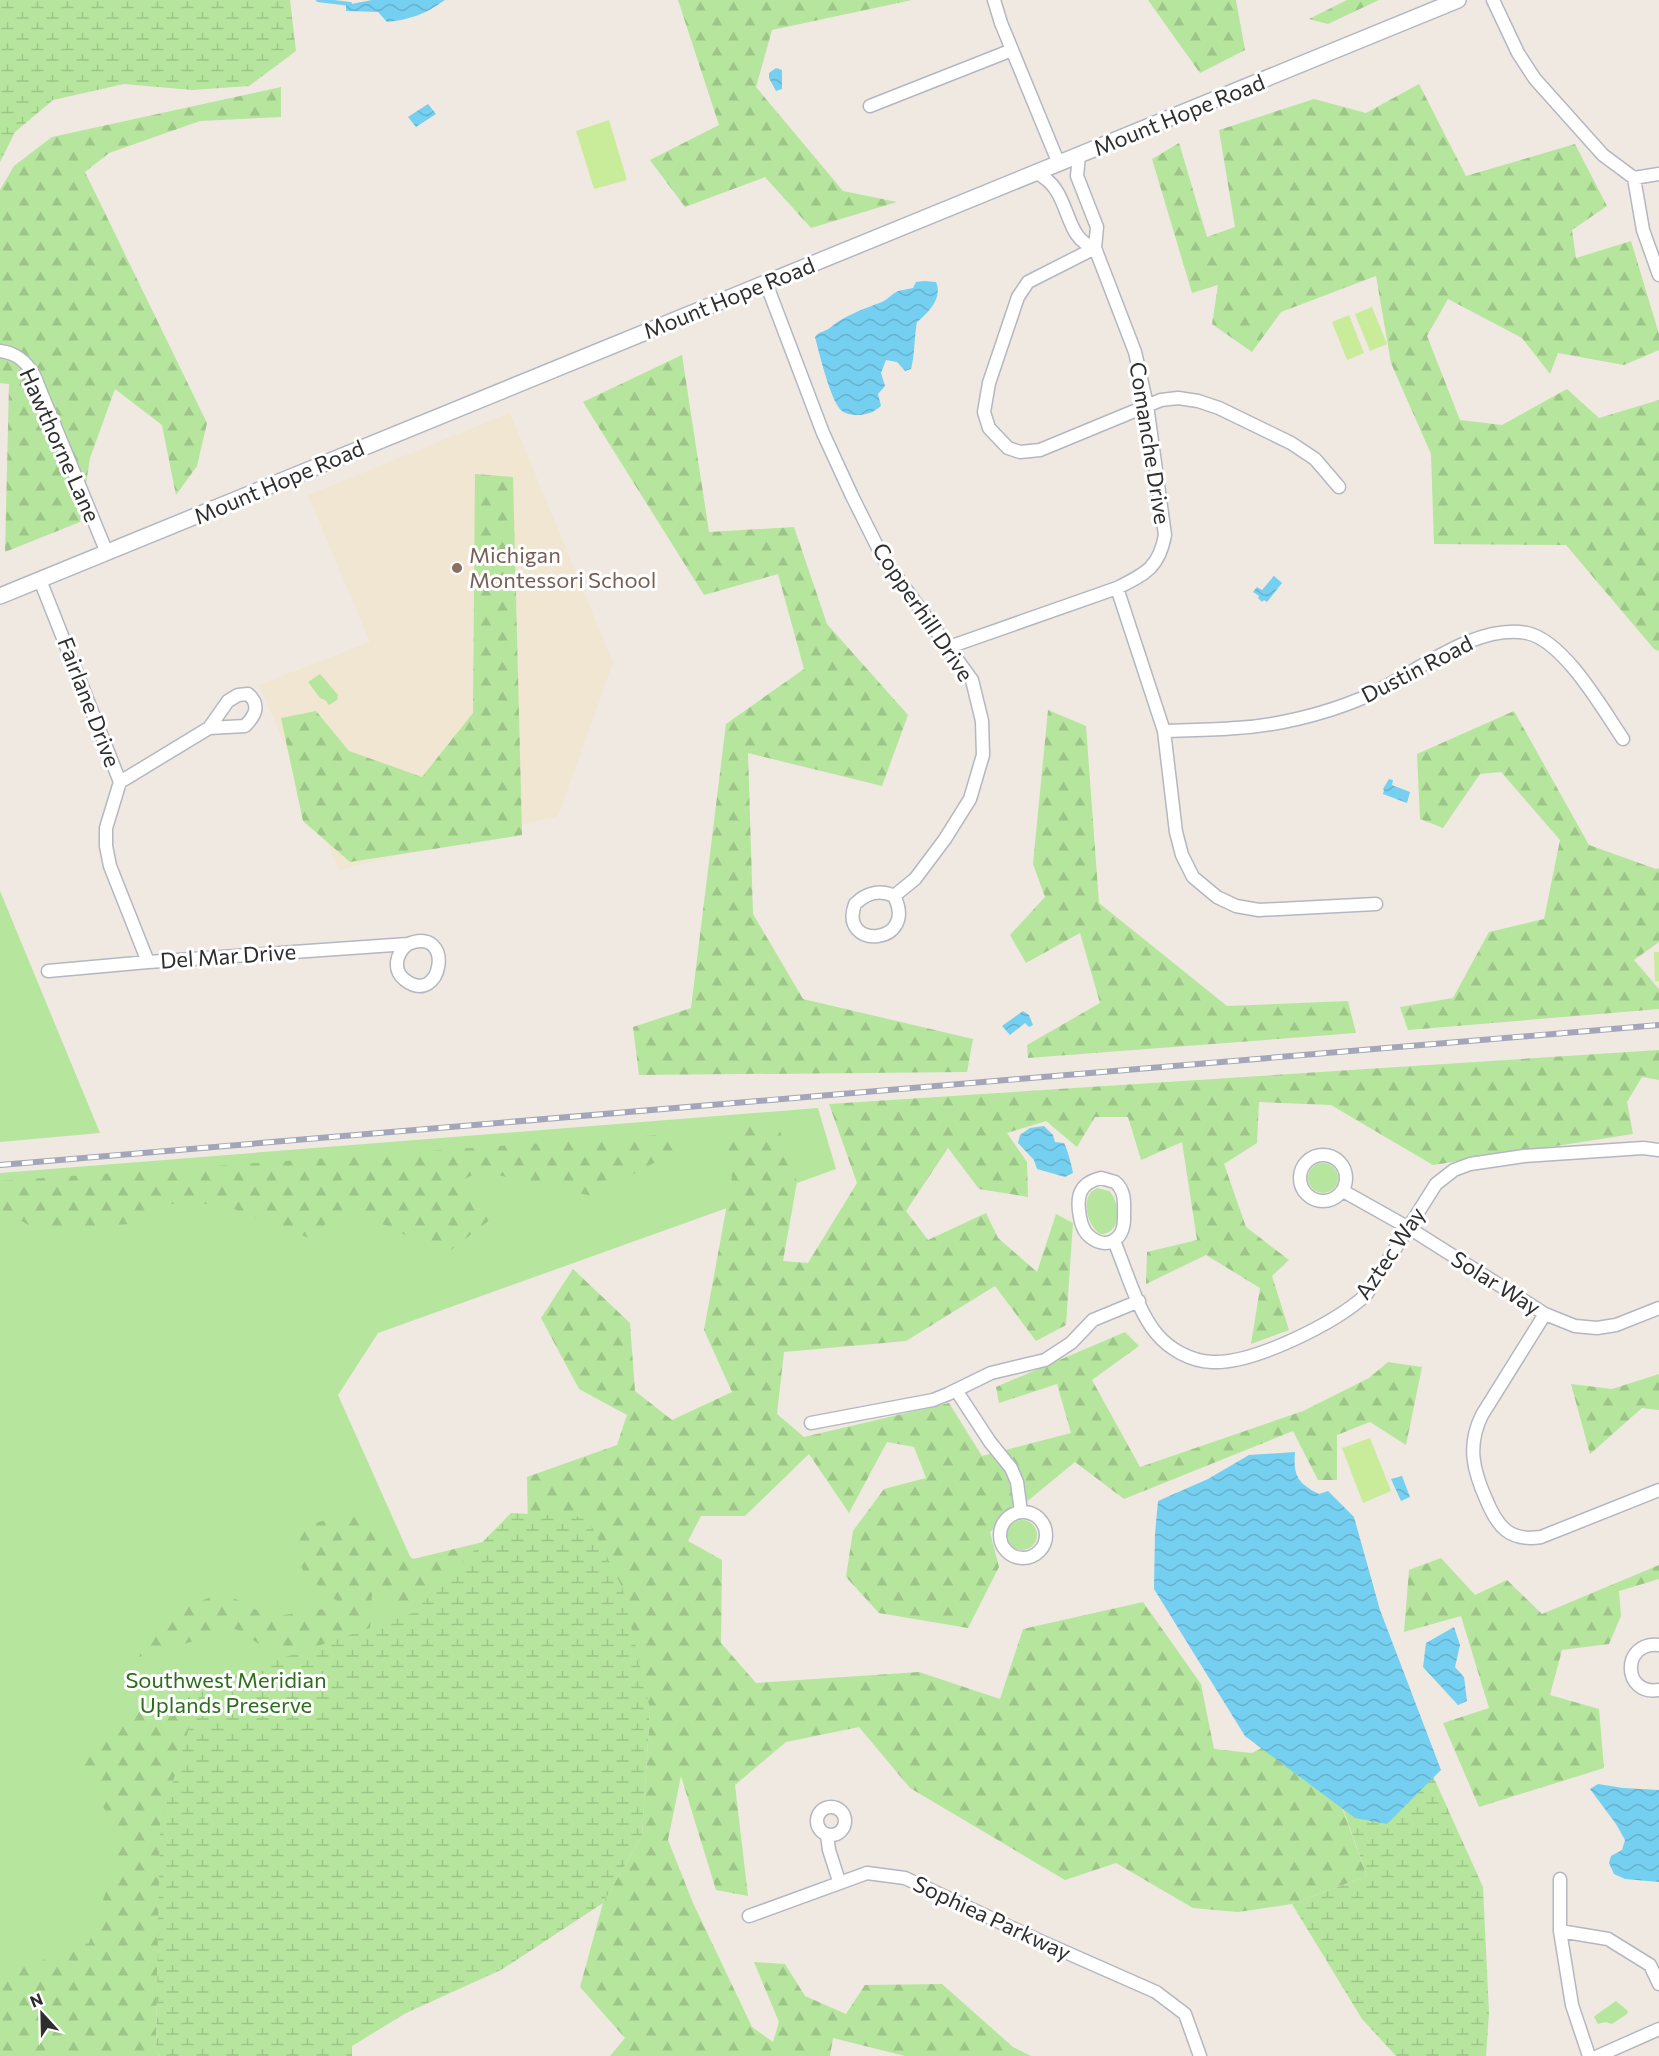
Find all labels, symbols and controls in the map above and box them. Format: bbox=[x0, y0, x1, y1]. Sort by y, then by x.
street label: Mount Hope Road bbox=[1089, 68, 1268, 161]
street label: Mount Hope Road bbox=[639, 251, 818, 344]
street label: Comanche Drive bbox=[1124, 360, 1177, 526]
street label: Hawthorne Lane bbox=[14, 364, 106, 526]
street label: Mount Hope Road bbox=[190, 434, 368, 530]
street label: Copperhill Drive bbox=[867, 537, 980, 686]
place label: Michigan Montessori School bbox=[469, 541, 656, 593]
marker: Michigan Montessori School bbox=[450, 561, 464, 575]
street label: Dustin Road bbox=[1357, 629, 1477, 708]
street label: Fairlane Drive bbox=[52, 633, 127, 771]
street label: Del Mar Drive bbox=[159, 937, 297, 974]
street label: Aztec Way bbox=[1349, 1201, 1430, 1304]
street label: Solar Way bbox=[1447, 1245, 1546, 1321]
park label: Southwest Meridian Uplands Preserve bbox=[125, 1666, 327, 1718]
street label: Sophiea Parkway bbox=[909, 1869, 1075, 1966]
north arrow bbox=[12, 1984, 72, 2044]
text: N bbox=[27, 1989, 45, 2011]

